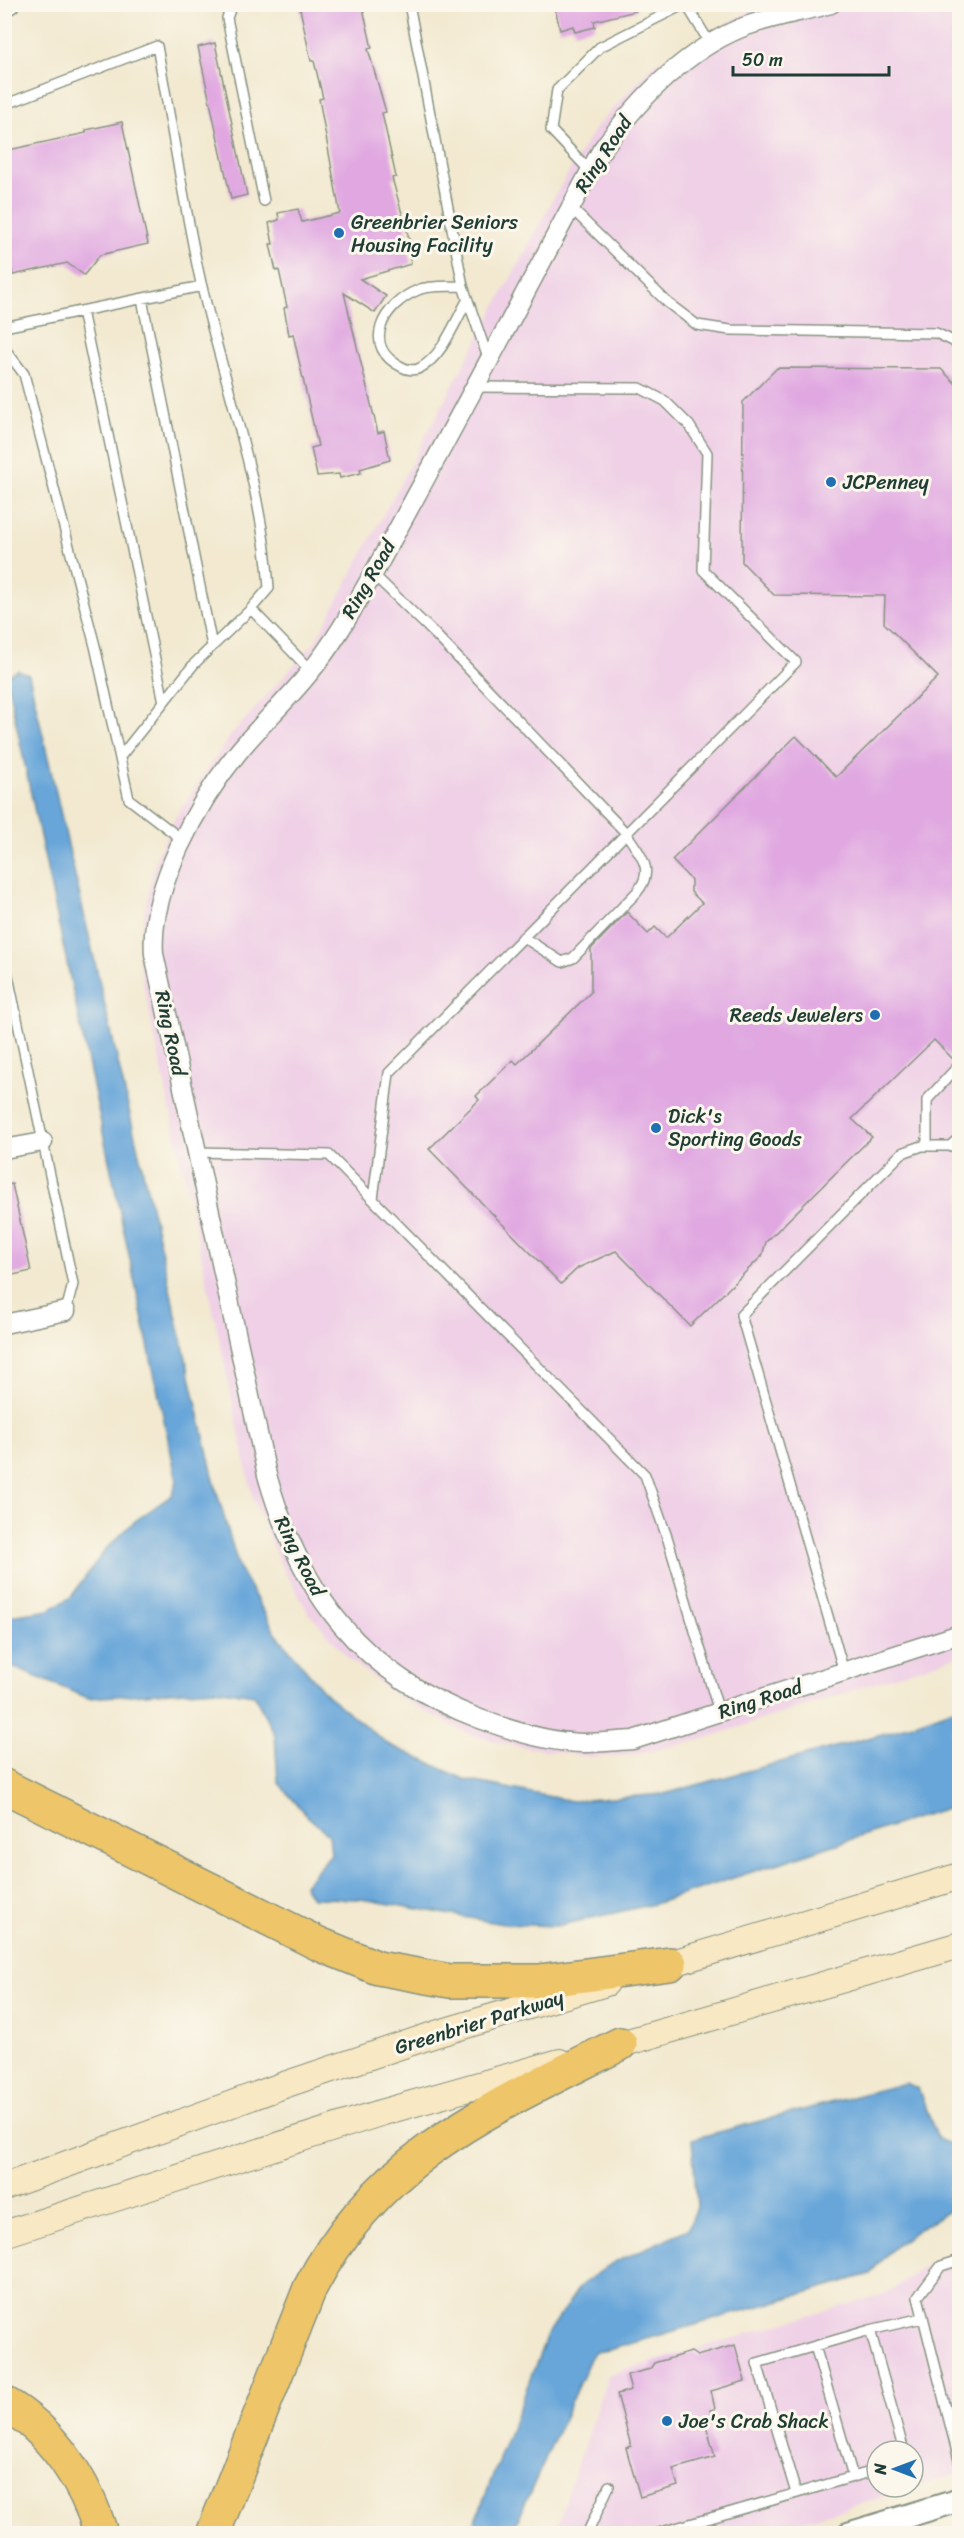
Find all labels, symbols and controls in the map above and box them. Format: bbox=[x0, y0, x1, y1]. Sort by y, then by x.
scale bar bbox=[733, 39, 889, 77]
text: 50 m bbox=[742, 44, 783, 76]
street label: Ring Road bbox=[565, 107, 642, 200]
place label: Greenbrier Seniors Housing Facility bbox=[351, 205, 519, 263]
marker: Greenbrier Seniors Housing Facility bbox=[332, 226, 346, 240]
place label: JCPenney bbox=[842, 465, 929, 500]
marker: JCPenney bbox=[824, 475, 838, 489]
street label: Ring Road bbox=[332, 532, 406, 626]
street label: Ring Road bbox=[144, 987, 197, 1081]
place label: Reeds Jewelers bbox=[730, 998, 864, 1033]
marker: Reeds Jewelers bbox=[868, 1008, 882, 1022]
place label: Dick's Sporting Goods bbox=[668, 1099, 802, 1157]
marker: Dick's Sporting Goods bbox=[649, 1121, 663, 1135]
street label: Ring Road bbox=[264, 1510, 335, 1604]
street label: Ring Road bbox=[714, 1669, 808, 1730]
street label: Greenbrier Parkway bbox=[390, 1980, 569, 2065]
place label: Joe's Crab Shack bbox=[678, 2404, 829, 2439]
marker: Joe's Crab Shack bbox=[660, 2414, 674, 2428]
north arrow bbox=[865, 2439, 925, 2499]
text: N bbox=[866, 2463, 895, 2476]

